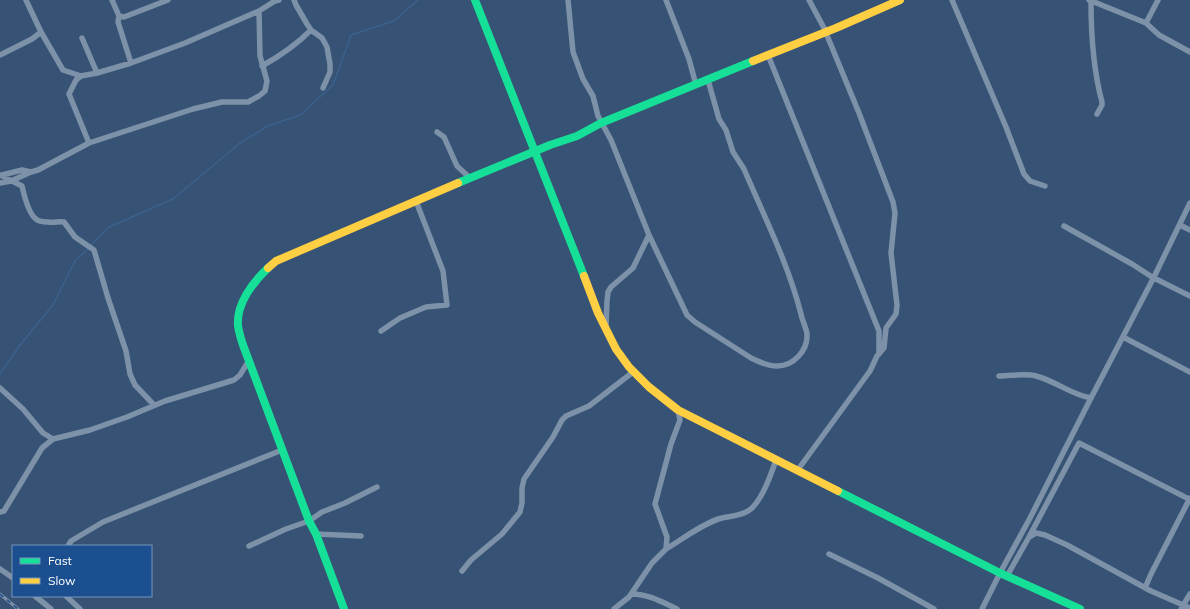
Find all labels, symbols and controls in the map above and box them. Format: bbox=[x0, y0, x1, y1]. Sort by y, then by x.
legend bbox=[12, 545, 152, 597]
text: Fast bbox=[48, 553, 72, 568]
text: Slow bbox=[48, 573, 76, 588]

